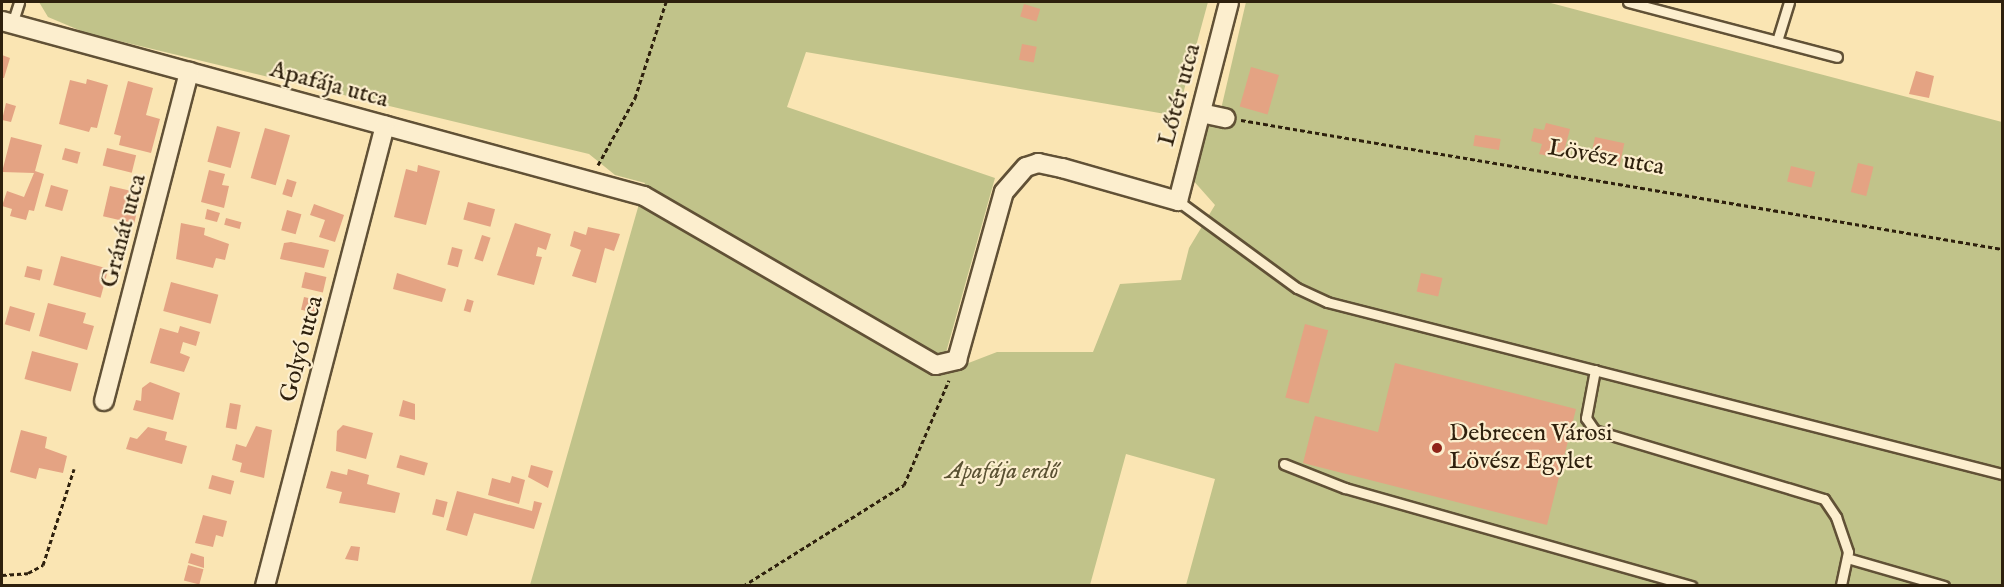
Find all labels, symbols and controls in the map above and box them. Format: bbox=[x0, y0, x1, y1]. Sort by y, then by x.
street label: Lőtér utca bbox=[1153, 41, 1207, 149]
street label: Apafája utca bbox=[267, 55, 391, 115]
street label: Lövész utca bbox=[1546, 134, 1666, 182]
street label: Gránát utca bbox=[95, 171, 153, 291]
street label: Golyó utca bbox=[274, 293, 330, 405]
place label: Debrecen Városi Lövész Egylet bbox=[1449, 420, 1612, 476]
marker: Debrecen Városi Lövész Egylet bbox=[1430, 441, 1444, 455]
park label: Apafája erdő bbox=[946, 458, 1058, 486]

